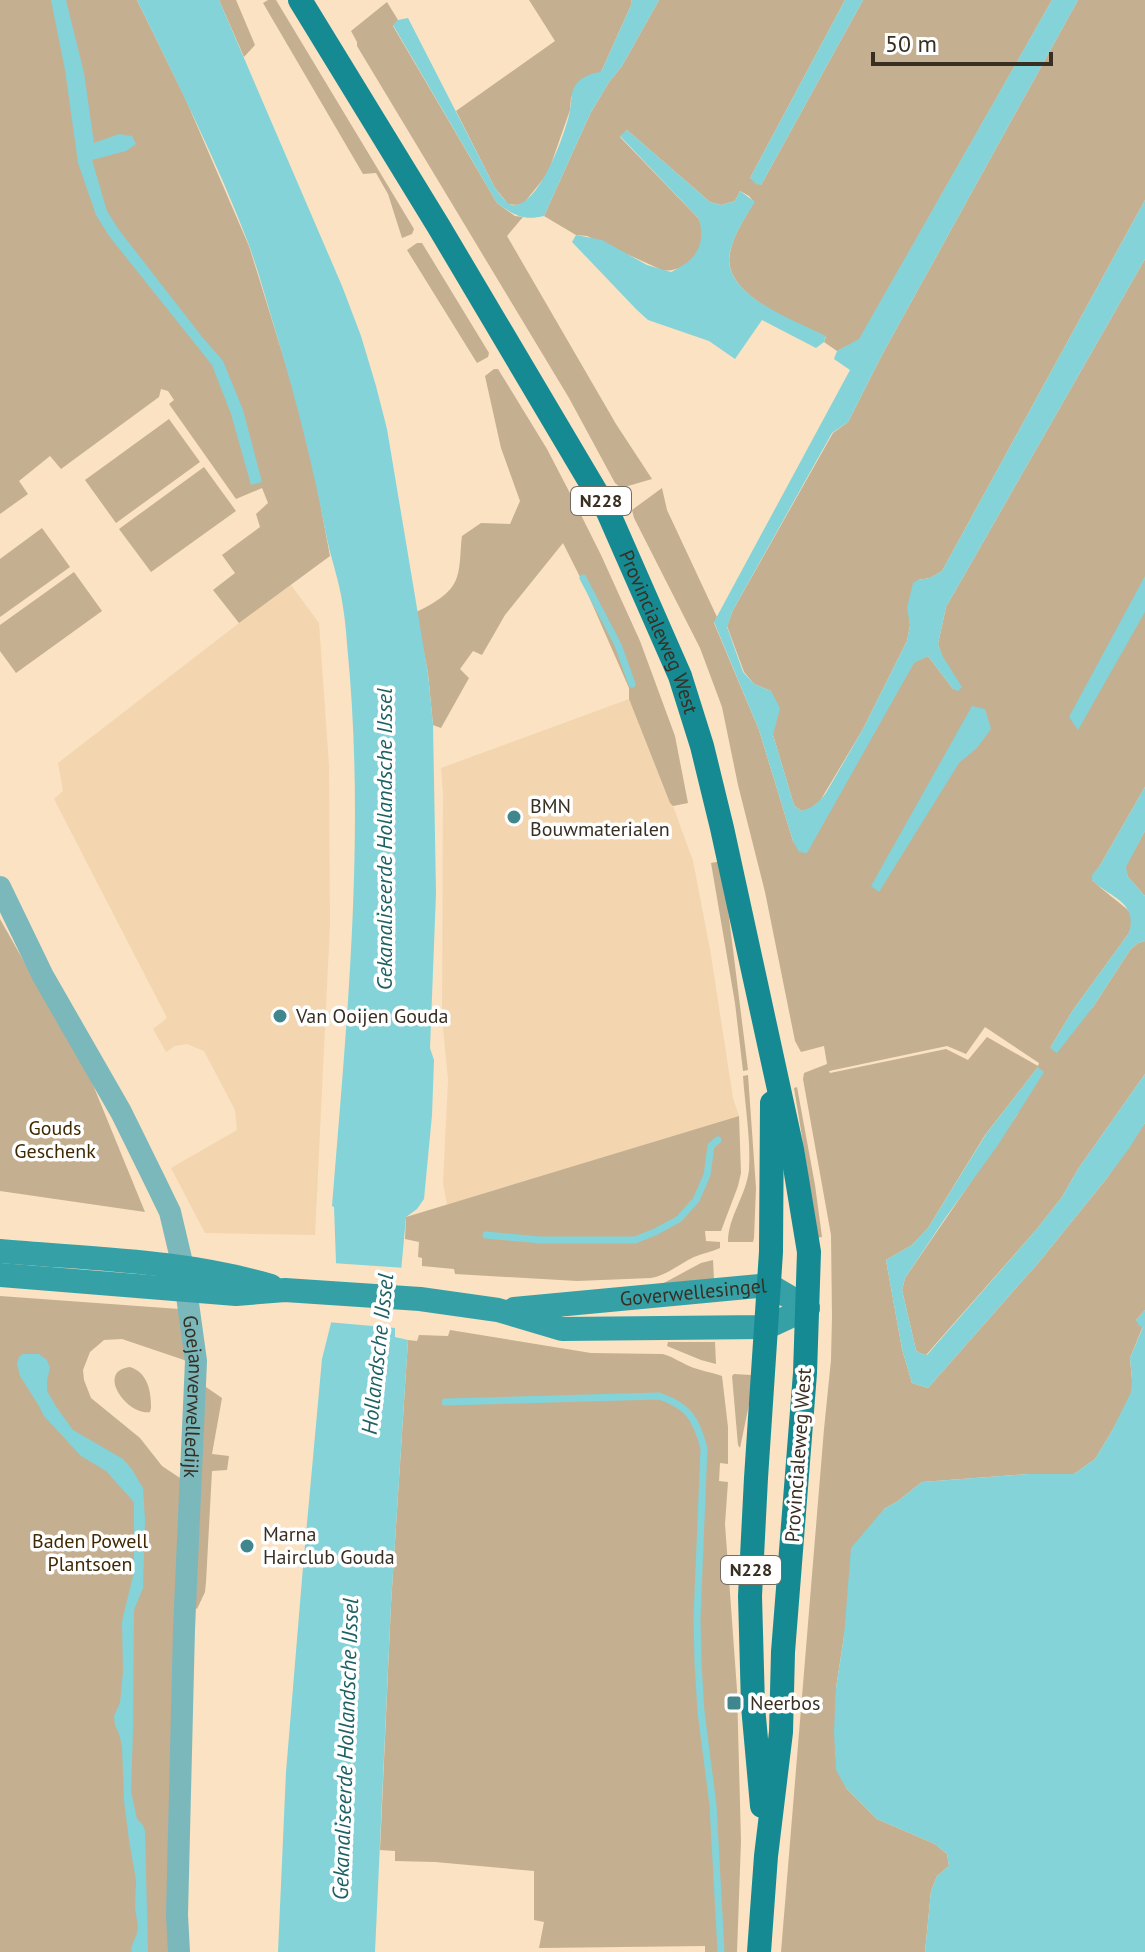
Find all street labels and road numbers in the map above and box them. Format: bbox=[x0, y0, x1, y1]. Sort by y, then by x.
road number: N228 bbox=[571, 487, 631, 515]
street label: Provincialeweg West bbox=[613, 546, 704, 717]
street label: Goverwellesingel bbox=[619, 1272, 768, 1312]
street label: Goejanverwelledijk bbox=[177, 1314, 209, 1479]
street label: Provincialeweg West bbox=[779, 1367, 817, 1543]
road number: N228 bbox=[721, 1556, 781, 1584]

